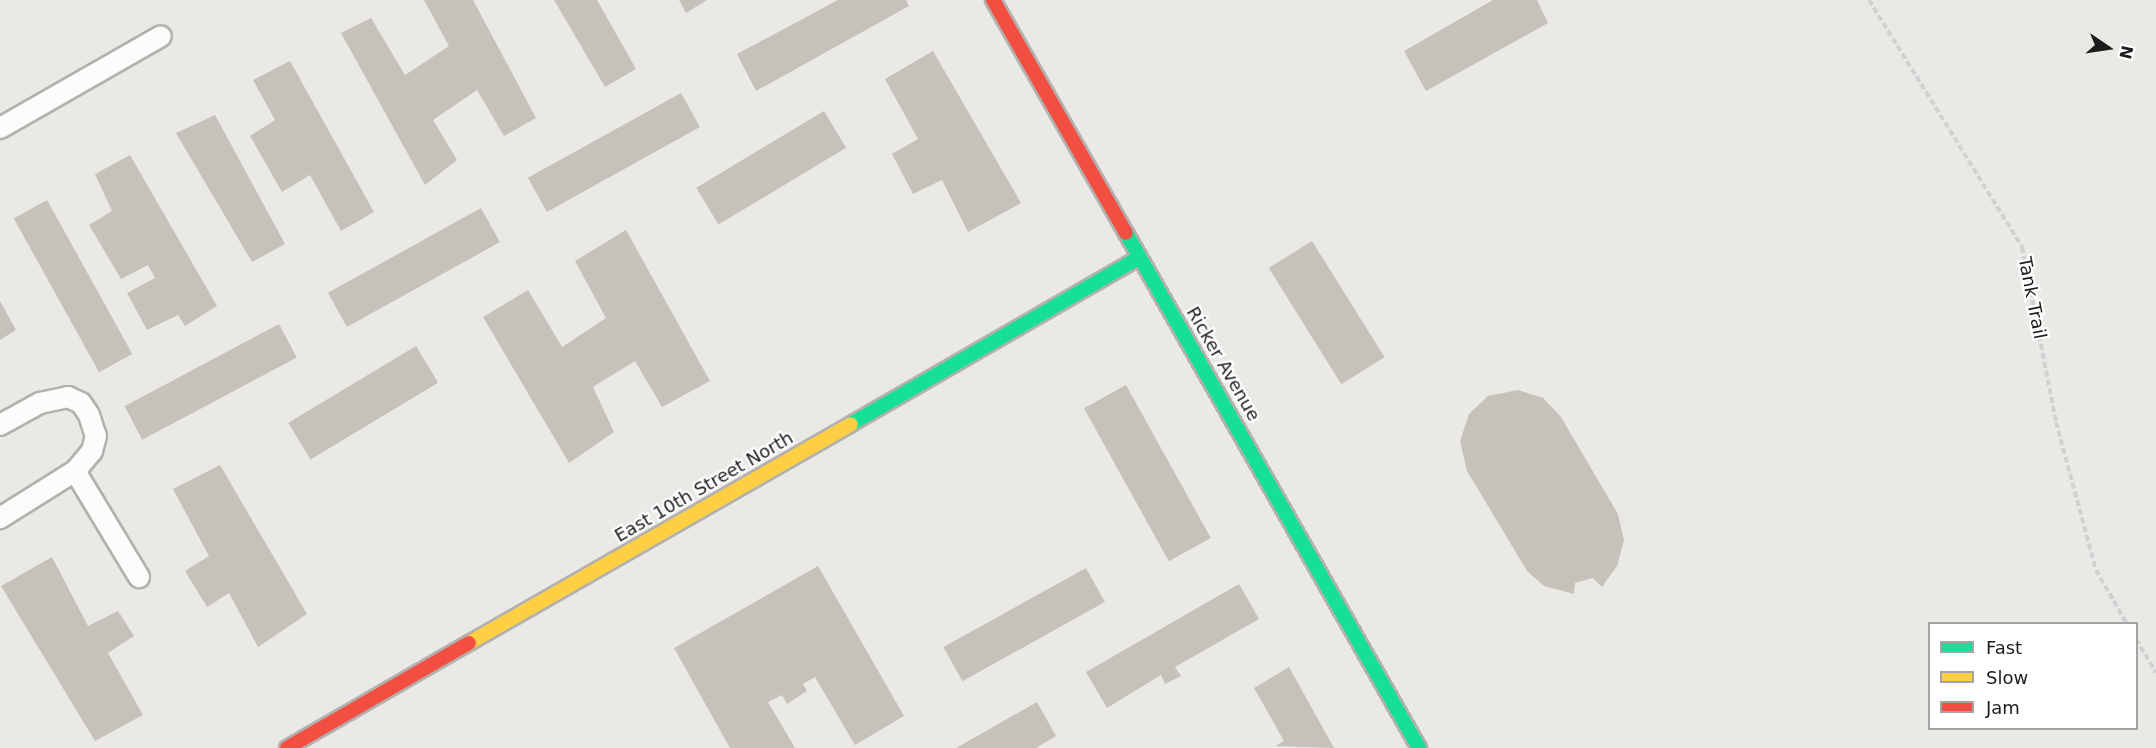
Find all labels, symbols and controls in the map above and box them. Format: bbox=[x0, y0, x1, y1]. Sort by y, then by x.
north arrow bbox=[2078, 18, 2138, 78]
text: N bbox=[2115, 43, 2137, 61]
street label: Tank Trail bbox=[2013, 255, 2051, 341]
street label: Ricker Avenue bbox=[1182, 303, 1264, 425]
street label: East 10th Street North bbox=[611, 427, 797, 547]
legend bbox=[1928, 622, 2138, 730]
text: Fast bbox=[1986, 637, 2022, 658]
text: Slow bbox=[1986, 667, 2028, 688]
text: Jam bbox=[1986, 697, 2020, 718]

